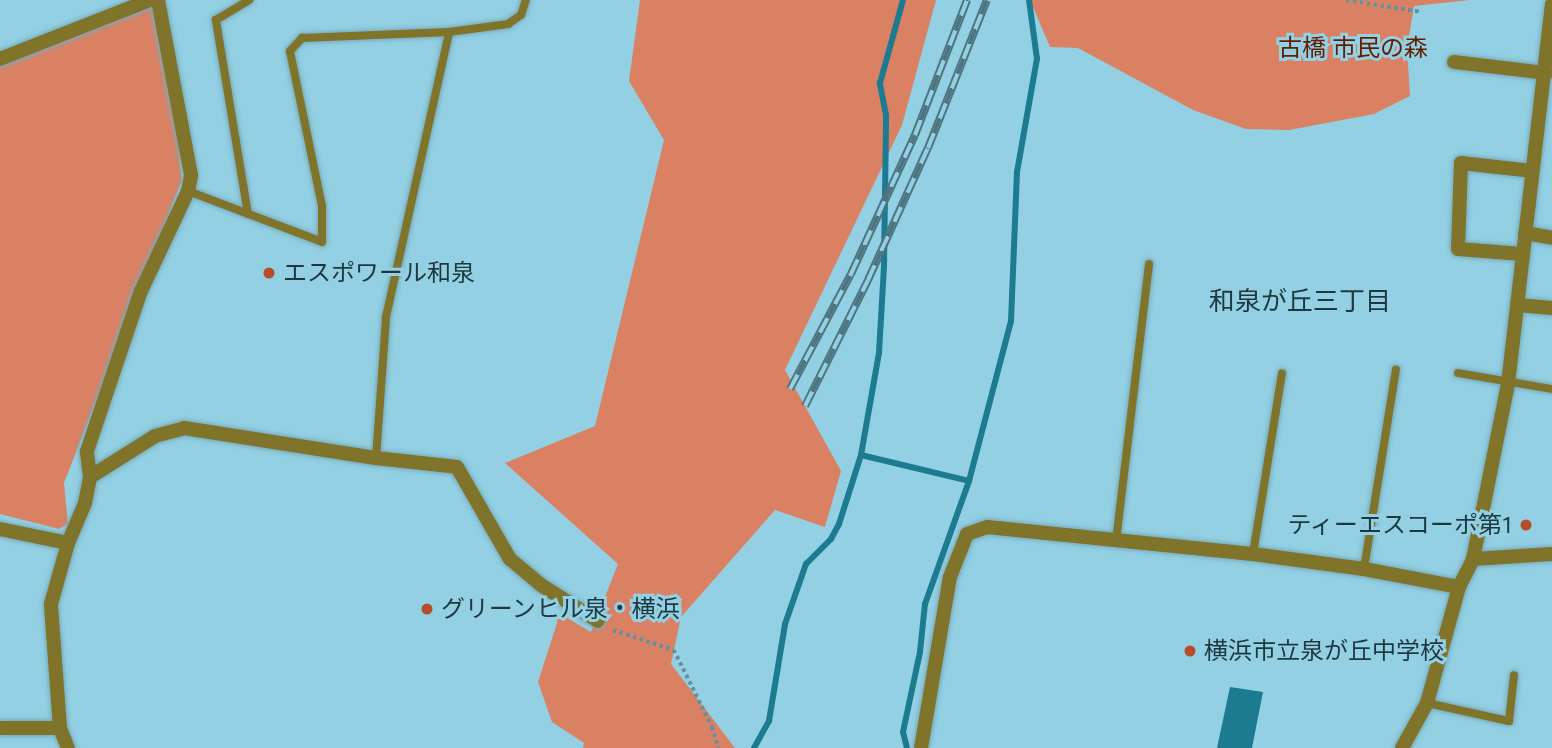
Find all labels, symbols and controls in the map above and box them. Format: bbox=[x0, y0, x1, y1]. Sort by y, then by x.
park label: 古橋 市民の森 bbox=[1278, 34, 1428, 62]
place label: エスポワール和泉 bbox=[283, 259, 475, 287]
marker: エスポワール和泉 bbox=[261, 265, 277, 281]
district label: 和泉が丘三丁目 bbox=[1209, 286, 1391, 318]
place label: ティーエスコーポ第1 bbox=[1286, 511, 1512, 539]
marker: ティーエスコーポ第1 bbox=[1518, 517, 1534, 533]
place label: グリーンヒル泉・横浜 bbox=[441, 595, 681, 623]
marker: グリーンヒル泉・横浜 bbox=[419, 601, 435, 617]
place label: 横浜市立泉が丘中学校 bbox=[1204, 637, 1444, 665]
marker: 横浜市立泉が丘中学校 bbox=[1182, 643, 1198, 659]

